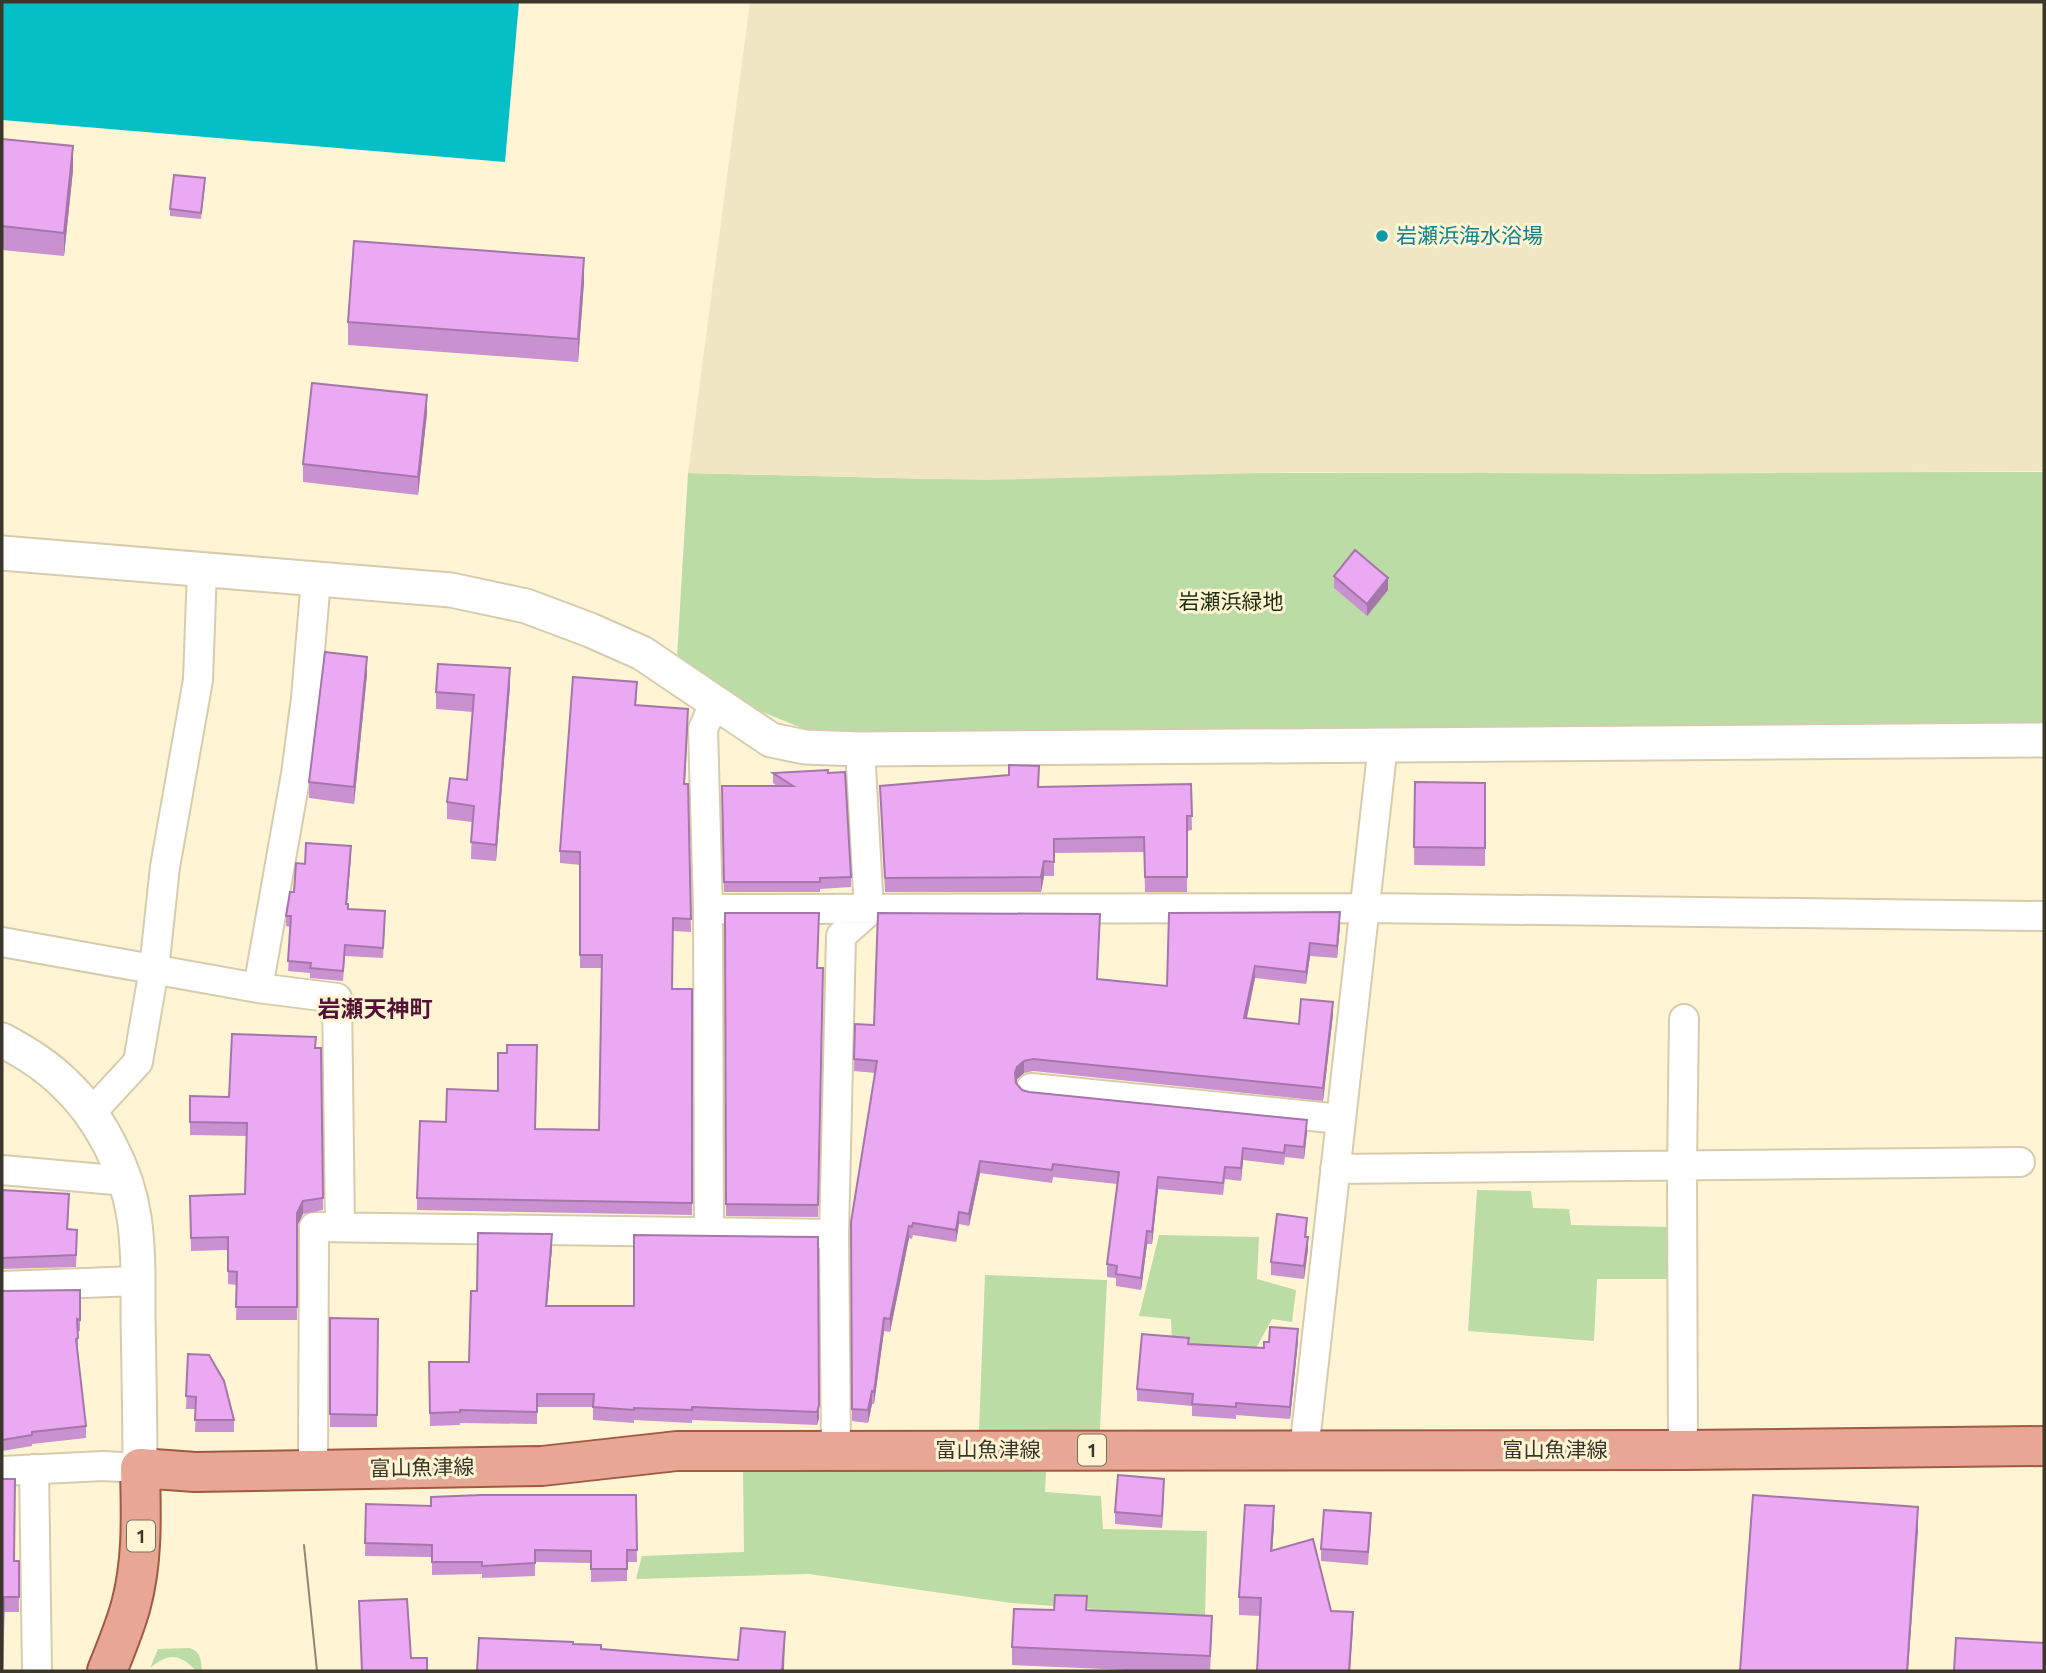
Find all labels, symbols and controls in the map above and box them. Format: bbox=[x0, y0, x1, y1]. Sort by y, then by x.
place label: 岩瀬浜海水浴場 bbox=[1396, 223, 1543, 247]
marker: 岩瀬浜海水浴場 bbox=[1374, 228, 1390, 244]
park label: 岩瀬浜緑地 bbox=[1179, 589, 1284, 613]
district label: 岩瀬天神町 bbox=[318, 996, 433, 1021]
road number: 1 bbox=[1078, 1434, 1106, 1466]
street label: 富山魚津線 bbox=[936, 1437, 1041, 1461]
street label: 富山魚津線 bbox=[1503, 1437, 1608, 1461]
street label: 富山魚津線 bbox=[369, 1454, 475, 1480]
road number: 1 bbox=[127, 1520, 155, 1552]

